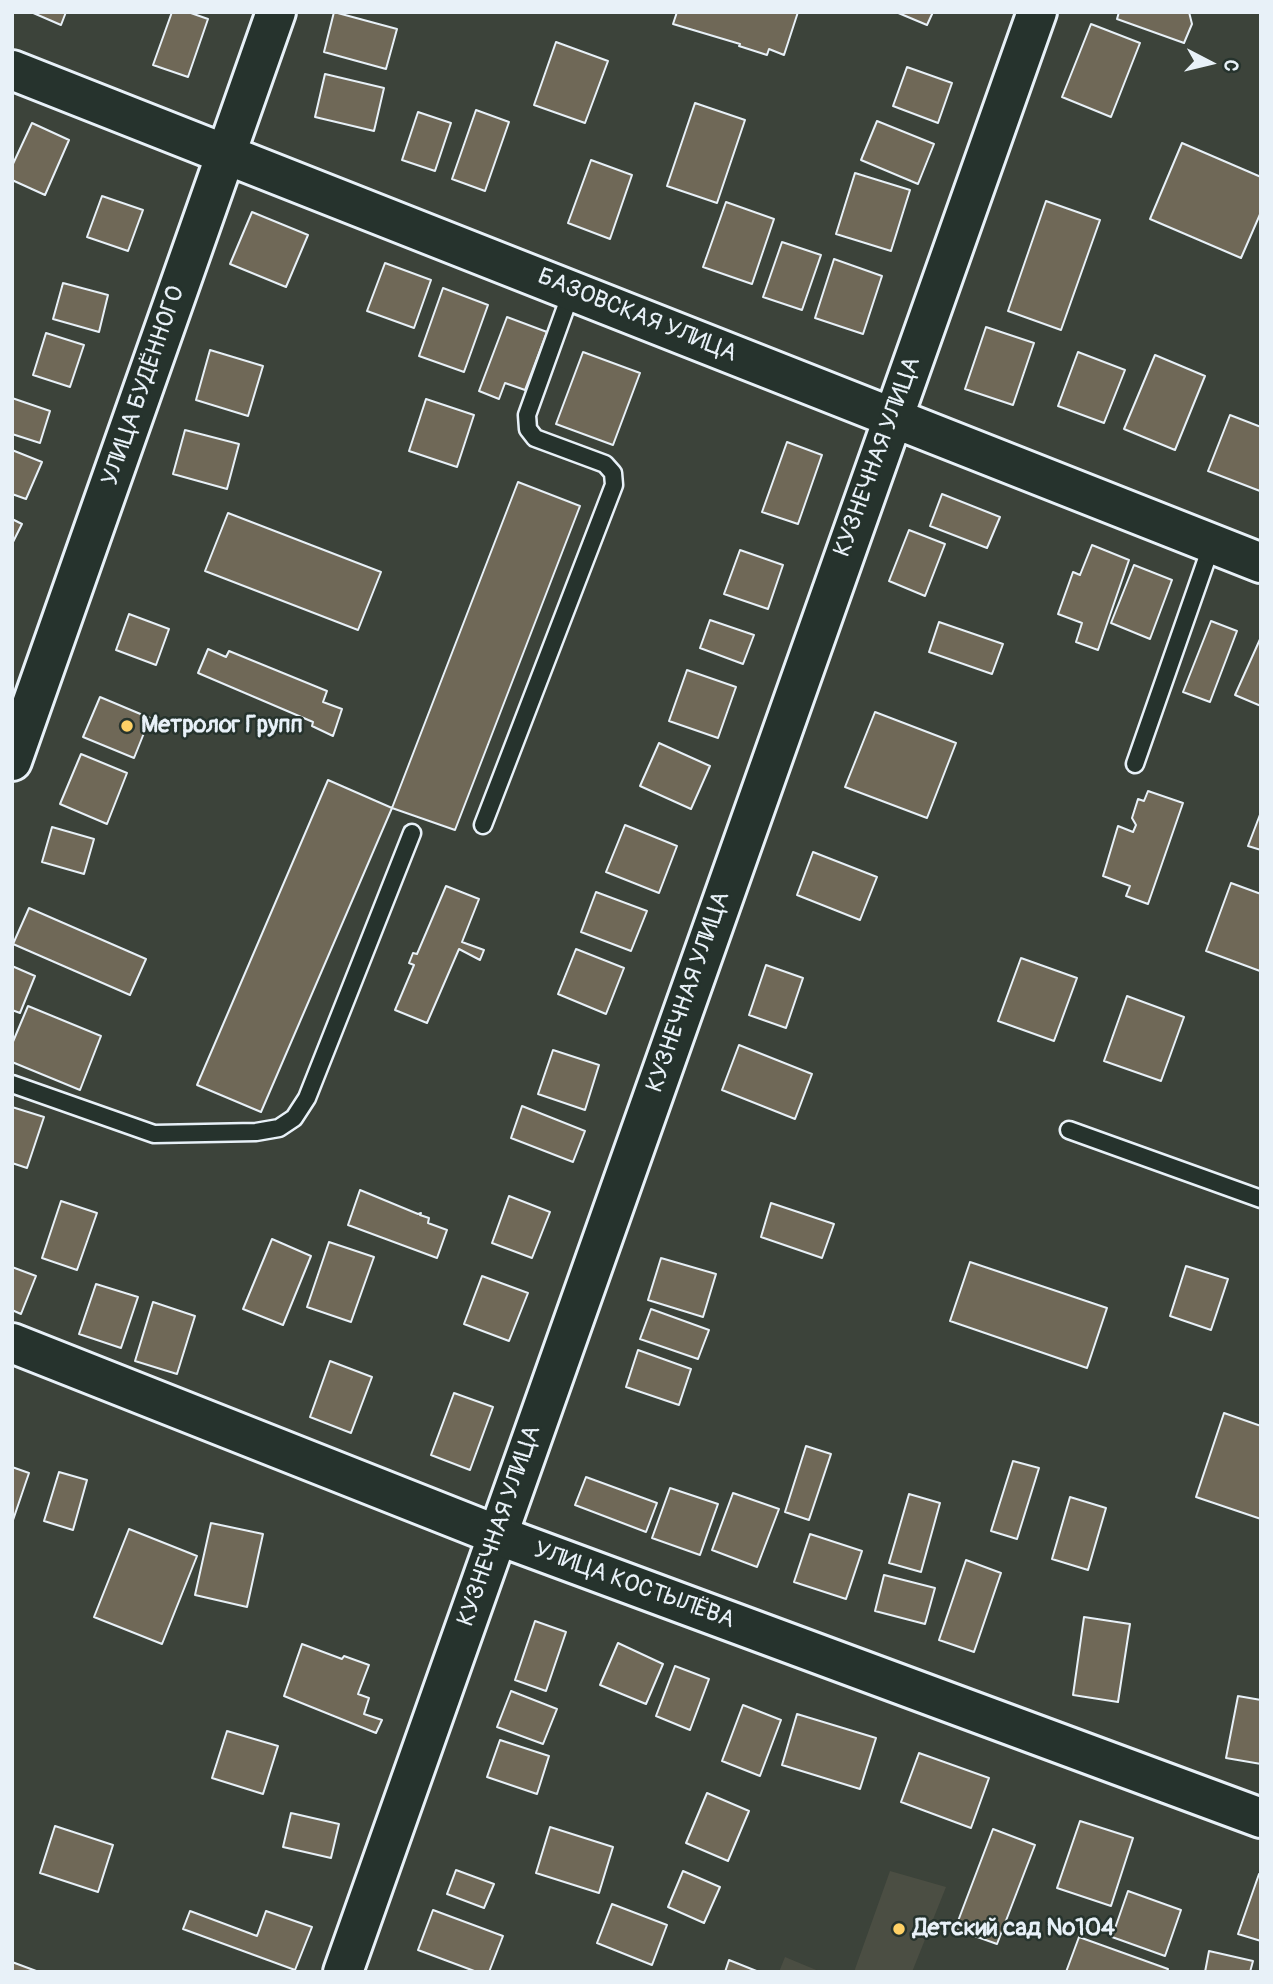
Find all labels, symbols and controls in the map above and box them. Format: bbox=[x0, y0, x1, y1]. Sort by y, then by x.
north arrow bbox=[1175, 28, 1245, 98]
text: С bbox=[1218, 58, 1243, 73]
street label: БАЗОВСКАЯ УЛИЦА bbox=[533, 263, 741, 369]
street label: УЛИЦА БУДЁННОГО bbox=[96, 282, 192, 490]
street label: КУЗНЕЧНАЯ УЛИЦА bbox=[828, 353, 928, 561]
place label: Метролог Групп bbox=[141, 712, 303, 740]
marker: Метролог Групп bbox=[119, 718, 135, 734]
street label: КУЗНЕЧНАЯ УЛИЦА bbox=[641, 888, 737, 1096]
street label: КУЗНЕЧНАЯ УЛИЦА bbox=[452, 1422, 548, 1630]
street label: УЛИЦА КОСТЫЛЁВА bbox=[530, 1536, 738, 1636]
place label: Детский сад №104 bbox=[913, 1915, 1115, 1943]
marker: Детский сад №104 bbox=[891, 1921, 907, 1937]

